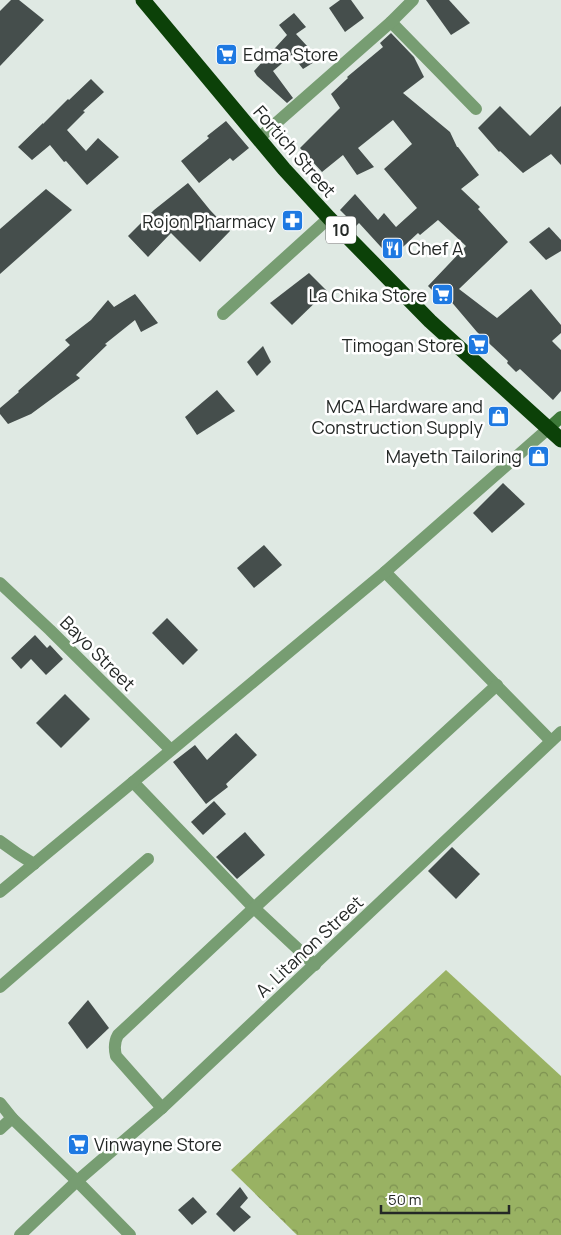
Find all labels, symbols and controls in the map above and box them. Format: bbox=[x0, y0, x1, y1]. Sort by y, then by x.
supermarket icon: Edma Store bbox=[215, 42, 239, 66]
place label: Edma Store bbox=[243, 42, 338, 66]
street label: Fortich Street bbox=[248, 100, 342, 202]
place label: Rojon Pharmacy bbox=[142, 209, 277, 233]
pharmacy icon: Rojon Pharmacy bbox=[280, 209, 304, 233]
road number: 10 bbox=[326, 216, 356, 244]
restaurant icon: Chef A bbox=[380, 236, 404, 260]
place label: Chef A bbox=[408, 236, 464, 260]
place label: La Chika Store bbox=[308, 283, 427, 307]
supermarket icon: La Chika Store bbox=[431, 283, 455, 307]
place label: Timogan Store bbox=[342, 333, 463, 357]
supermarket icon: Timogan Store bbox=[467, 333, 491, 357]
place label: MCA Hardware and Construction Supply bbox=[312, 394, 483, 439]
shop icon: MCA Hardware and Construction Supply bbox=[487, 404, 511, 428]
place label: Mayeth Tailoring bbox=[386, 444, 522, 468]
shop icon: Mayeth Tailoring bbox=[526, 444, 550, 468]
street label: Bayo Street bbox=[55, 610, 141, 696]
street label: A. Litanon Street bbox=[250, 890, 368, 1002]
supermarket icon: Vinwayne Store bbox=[66, 1132, 90, 1156]
place label: Vinwayne Store bbox=[94, 1132, 222, 1156]
scale bar bbox=[381, 1182, 508, 1214]
text: 50 m bbox=[388, 1189, 422, 1210]

